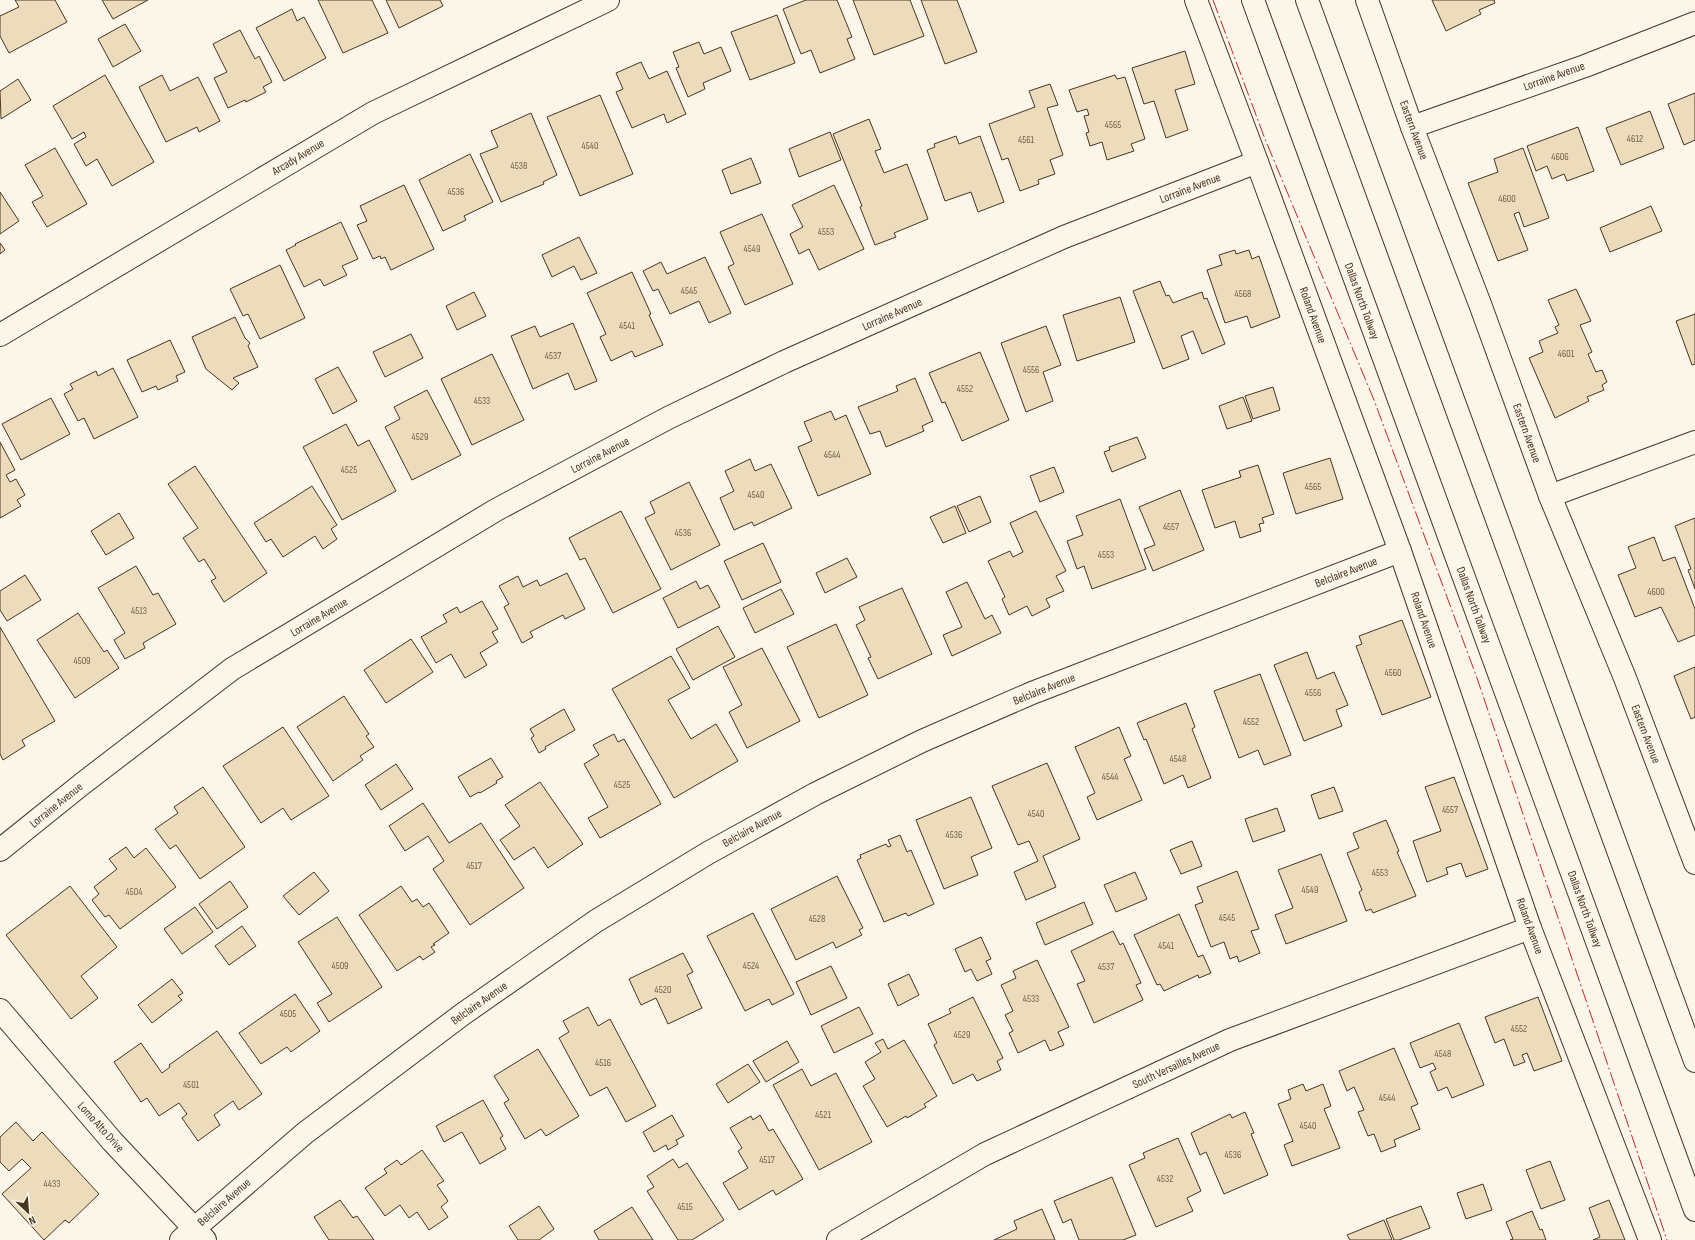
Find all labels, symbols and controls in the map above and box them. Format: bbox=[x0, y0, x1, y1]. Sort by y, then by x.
street label: Lorraine Avenue bbox=[1522, 58, 1587, 94]
street label: Eastern Avenue bbox=[1396, 99, 1431, 162]
house number: 4565 bbox=[1105, 119, 1121, 131]
house number: 4612 bbox=[1627, 133, 1643, 145]
house number: 4561 bbox=[1018, 134, 1035, 146]
street label: Arcady Avenue bbox=[268, 136, 327, 180]
house number: 4540 bbox=[582, 140, 598, 152]
house number: 4606 bbox=[1551, 151, 1569, 163]
house number: 4538 bbox=[511, 160, 527, 172]
street label: Lorraine Avenue bbox=[1158, 170, 1223, 207]
house number: 4536 bbox=[448, 186, 464, 198]
house number: 4600 bbox=[1498, 193, 1516, 205]
house number: 4553 bbox=[818, 226, 834, 238]
house number: 4549 bbox=[744, 243, 760, 255]
street label: Dallas North Tollway bbox=[1341, 261, 1382, 342]
house number: 4545 bbox=[681, 285, 697, 297]
street label: Roland Avenue bbox=[1295, 285, 1330, 345]
house number: 4568 bbox=[1235, 288, 1251, 300]
street label: Lorraine Avenue bbox=[860, 295, 925, 334]
house number: 4541 bbox=[619, 320, 635, 332]
house number: 4601 bbox=[1558, 348, 1575, 360]
house number: 4537 bbox=[545, 350, 561, 362]
house number: 4556 bbox=[1023, 364, 1039, 376]
house number: 4552 bbox=[957, 383, 973, 395]
house number: 4533 bbox=[474, 395, 490, 407]
street label: Eastern Avenue bbox=[1509, 402, 1544, 465]
house number: 4529 bbox=[412, 431, 428, 443]
street label: Lorraine Avenue bbox=[568, 434, 632, 477]
house number: 4544 bbox=[824, 449, 840, 461]
house number: 4525 bbox=[341, 464, 357, 476]
house number: 4565 bbox=[1305, 481, 1321, 493]
house number: 4540 bbox=[748, 489, 764, 501]
house number: 4557 bbox=[1163, 521, 1179, 533]
house number: 4536 bbox=[675, 527, 691, 539]
house number: 4553 bbox=[1098, 549, 1114, 561]
street label: Belclaire Avenue bbox=[1313, 554, 1380, 591]
street label: Dallas North Tollway bbox=[1453, 565, 1494, 646]
house number: 4600 bbox=[1647, 586, 1665, 598]
street label: Roland Avenue bbox=[1407, 590, 1440, 650]
street label: Lorraine Avenue bbox=[288, 594, 351, 640]
house number: 4513 bbox=[131, 605, 147, 617]
house number: 4509 bbox=[73, 655, 91, 667]
house number: 4560 bbox=[1384, 667, 1402, 679]
street label: Belclaire Avenue bbox=[1011, 670, 1078, 709]
house number: 4556 bbox=[1305, 687, 1321, 699]
street label: Eastern Avenue bbox=[1627, 703, 1664, 766]
house number: 4552 bbox=[1243, 716, 1259, 728]
house number: 4548 bbox=[1170, 753, 1186, 765]
house number: 4544 bbox=[1102, 771, 1118, 783]
street label: Lorraine Avenue bbox=[27, 779, 86, 831]
house number: 4525 bbox=[614, 779, 630, 791]
house number: 4557 bbox=[1442, 804, 1458, 816]
street label: Belclaire Avenue bbox=[720, 806, 785, 851]
house number: 4540 bbox=[1028, 808, 1044, 820]
house number: 4536 bbox=[946, 829, 962, 841]
house number: 4517 bbox=[466, 860, 482, 872]
house number: 4553 bbox=[1372, 867, 1388, 879]
street label: Dallas North Tollway bbox=[1564, 869, 1605, 950]
house number: 4549 bbox=[1302, 884, 1318, 896]
house number: 4504 bbox=[126, 886, 142, 898]
street label: Roland Avenue bbox=[1512, 896, 1547, 956]
house number: 4545 bbox=[1219, 912, 1235, 924]
house number: 4528 bbox=[809, 913, 825, 925]
house number: 4541 bbox=[1158, 940, 1174, 952]
house number: 4509 bbox=[331, 960, 349, 972]
house number: 4524 bbox=[743, 960, 759, 972]
house number: 4537 bbox=[1098, 961, 1114, 973]
street label: Belclaire Avenue bbox=[448, 978, 511, 1028]
house number: 4520 bbox=[655, 984, 671, 996]
house number: 4533 bbox=[1023, 993, 1039, 1005]
house number: 4505 bbox=[280, 1008, 296, 1020]
house number: 4552 bbox=[1511, 1023, 1527, 1035]
house number: 4529 bbox=[954, 1029, 970, 1041]
street label: South Versailles Avenue bbox=[1130, 1039, 1223, 1092]
house number: 4548 bbox=[1435, 1048, 1451, 1060]
house number: 4516 bbox=[595, 1057, 611, 1069]
house number: 4501 bbox=[183, 1079, 200, 1091]
house number: 4544 bbox=[1379, 1092, 1395, 1104]
street label: Lomo Alto Drive bbox=[74, 1099, 127, 1156]
house number: 4521 bbox=[815, 1109, 831, 1121]
house number: 4540 bbox=[1300, 1120, 1316, 1132]
house number: 4536 bbox=[1225, 1149, 1241, 1161]
house number: 4517 bbox=[759, 1154, 775, 1166]
house number: 4532 bbox=[1157, 1173, 1173, 1185]
street label: Belclaire Avenue bbox=[195, 1175, 254, 1230]
house number: 4433 bbox=[44, 1178, 60, 1190]
north arrow bbox=[8, 1192, 48, 1232]
house number: 4515 bbox=[677, 1201, 693, 1213]
text: N bbox=[27, 1213, 38, 1228]

